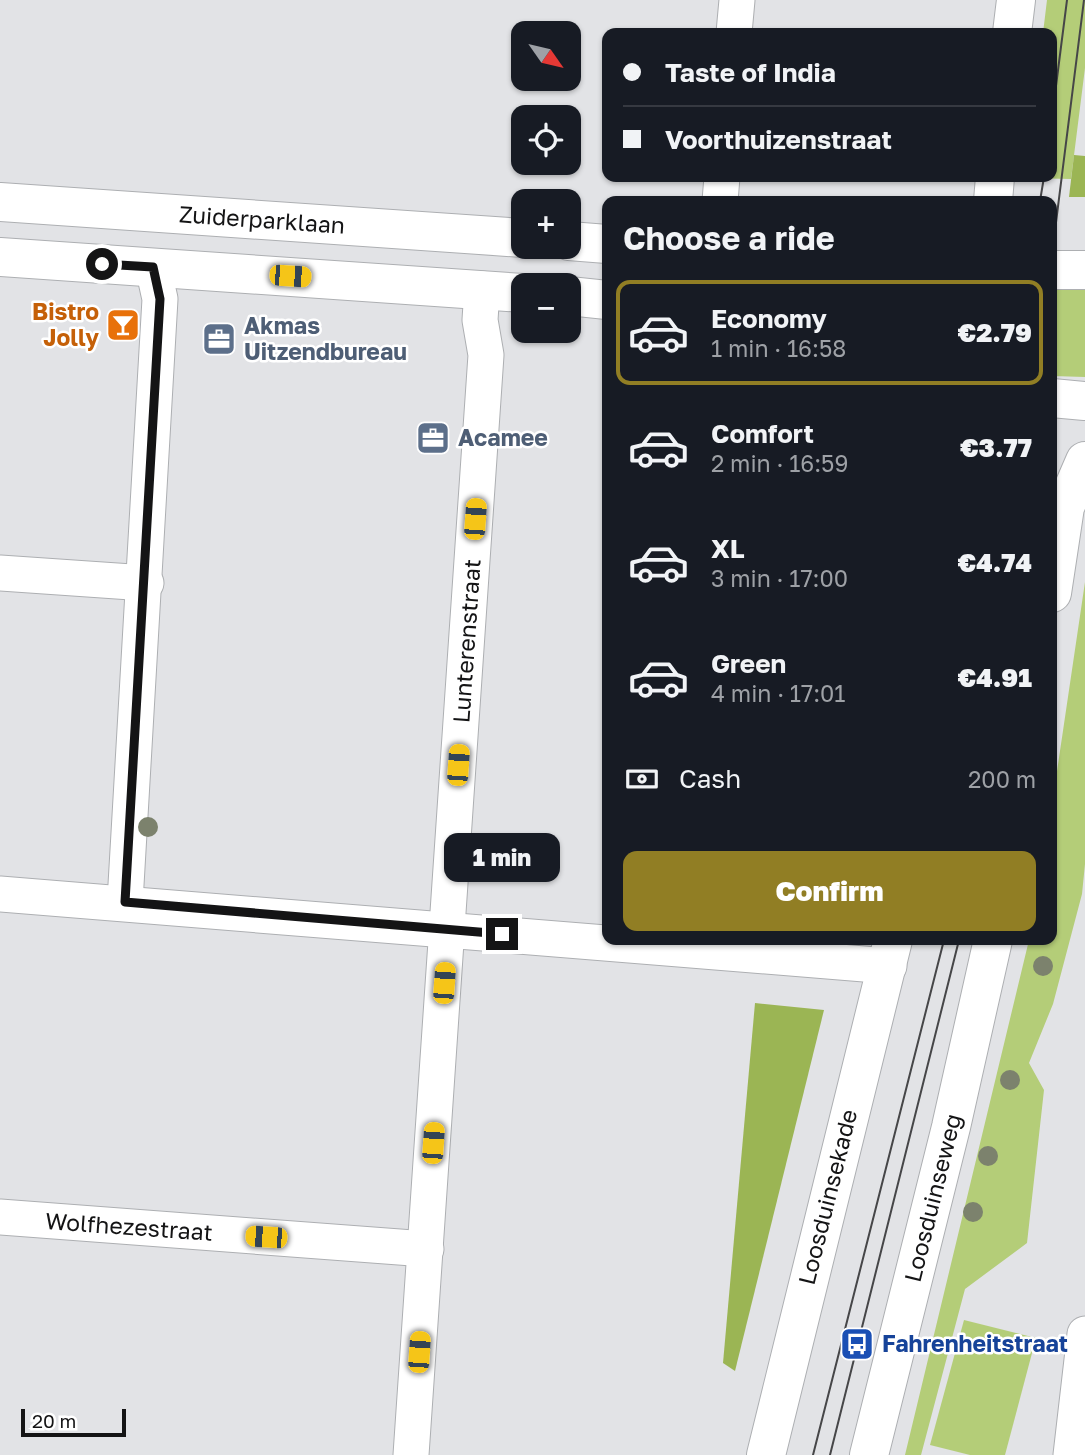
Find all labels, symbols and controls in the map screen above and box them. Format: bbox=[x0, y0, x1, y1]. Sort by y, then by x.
north arrow bbox=[511, 21, 581, 91]
map controls bbox=[511, 21, 581, 343]
text: Taste of India bbox=[665, 57, 836, 88]
button: locate bbox=[511, 105, 581, 175]
text: Voorthuizenstraat bbox=[665, 124, 892, 155]
button: + bbox=[511, 189, 581, 259]
street label: Zuiderparklaan bbox=[178, 199, 346, 239]
text: Choose a ride bbox=[623, 219, 835, 257]
route start bbox=[86, 248, 118, 280]
car bbox=[269, 264, 312, 288]
button: − bbox=[511, 273, 581, 343]
place label: Bistro Jolly bbox=[32, 297, 99, 351]
icon: car bbox=[627, 301, 690, 364]
text: Economy bbox=[711, 303, 827, 334]
bar icon: Bistro Jolly bbox=[104, 306, 142, 344]
place label: Akmas Uitzendbureau bbox=[244, 311, 407, 365]
text: €2.79 bbox=[957, 317, 1032, 348]
office icon: Akmas Uitzendbureau bbox=[200, 320, 238, 358]
text: 1 min · 16:58 bbox=[711, 334, 846, 362]
icon: car bbox=[627, 416, 690, 479]
text: Comfort bbox=[711, 418, 814, 449]
office icon: Acamee bbox=[414, 419, 452, 457]
place label: Acamee bbox=[458, 423, 548, 451]
text: €3.77 bbox=[960, 432, 1032, 463]
text: 2 min · 16:59 bbox=[711, 449, 848, 477]
car bbox=[464, 497, 487, 541]
icon: car bbox=[627, 531, 690, 594]
text: XL bbox=[711, 533, 745, 564]
text: €4.74 bbox=[957, 547, 1032, 578]
street label: Lunterenstraat bbox=[446, 558, 486, 724]
text: 3 min · 17:00 bbox=[711, 564, 848, 592]
icon: car bbox=[627, 646, 690, 709]
text: Green bbox=[711, 648, 786, 679]
text: €4.91 bbox=[958, 662, 1032, 693]
text: 4 min · 17:01 bbox=[711, 679, 846, 707]
car bbox=[447, 743, 470, 787]
icon: cash bbox=[623, 760, 661, 798]
text: Cash bbox=[679, 763, 741, 794]
text: 200 m bbox=[968, 765, 1036, 793]
callout: 1 min bbox=[444, 832, 560, 881]
text: 1 min bbox=[473, 843, 531, 871]
button: Confirm bbox=[623, 851, 1036, 931]
route end bbox=[486, 918, 518, 950]
car bbox=[433, 961, 456, 1005]
street label: Loosduinsekade bbox=[792, 1106, 862, 1287]
street label: Loosduinseweg bbox=[898, 1111, 966, 1285]
car bbox=[422, 1121, 445, 1165]
street label: Wolfhezestraat bbox=[44, 1206, 214, 1246]
car bbox=[245, 1225, 288, 1249]
bus stop icon: Fahrenheitstraat bbox=[838, 1325, 876, 1363]
place label: Fahrenheitstraat bbox=[882, 1329, 1068, 1357]
car bbox=[408, 1330, 431, 1374]
scale bar bbox=[21, 1406, 126, 1438]
text: 20 m bbox=[32, 1409, 76, 1432]

